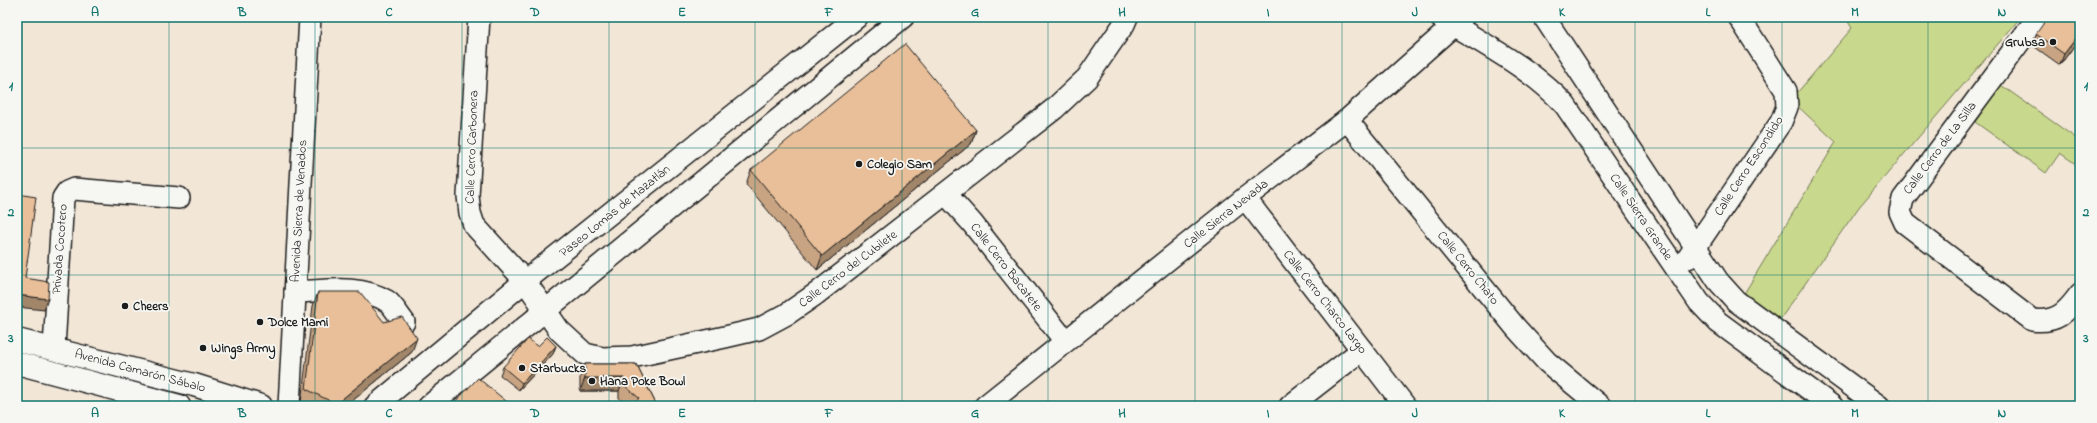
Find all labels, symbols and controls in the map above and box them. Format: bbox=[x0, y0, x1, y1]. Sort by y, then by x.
text: A bbox=[91, 3, 99, 22]
text: B bbox=[237, 3, 247, 22]
text: C bbox=[385, 3, 393, 22]
text: D bbox=[529, 3, 540, 22]
text: E bbox=[678, 3, 686, 22]
text: F bbox=[824, 3, 834, 22]
text: G bbox=[971, 3, 979, 22]
text: H bbox=[1118, 3, 1126, 22]
text: I bbox=[1266, 3, 1270, 22]
text: J bbox=[1412, 3, 1418, 22]
text: K bbox=[1559, 3, 1566, 22]
text: L bbox=[1706, 3, 1712, 22]
text: M bbox=[1851, 3, 1859, 22]
text: N bbox=[1998, 3, 2007, 22]
place label: Grubsa bbox=[2005, 33, 2045, 52]
marker: Grubsa bbox=[2048, 37, 2058, 47]
text: 1 bbox=[9, 77, 14, 96]
text: 1 bbox=[2084, 77, 2089, 96]
street label: Calle Cerro Carbonera bbox=[461, 90, 483, 204]
street label: Calle Cerro de La Silla bbox=[1899, 97, 1981, 199]
street label: Calle Cerro Escondido bbox=[1710, 112, 1789, 220]
street label: Avenida Sierra de Venados bbox=[286, 139, 312, 283]
place label: Colegio Sam bbox=[867, 155, 932, 176]
marker: Colegio Sam bbox=[854, 159, 864, 169]
street label: Paseo Lomas de Mazatlán bbox=[555, 160, 675, 262]
street label: Calle Sierra Grande bbox=[1605, 170, 1677, 264]
street label: Calle Sierra Nevada bbox=[1179, 175, 1273, 253]
text: 2 bbox=[7, 203, 15, 222]
street label: Privada Cocotero bbox=[47, 203, 73, 295]
text: 2 bbox=[2082, 203, 2090, 222]
street label: Calle Cerro Bacatete bbox=[965, 219, 1047, 315]
street label: Calle Cerro del Cubilete bbox=[795, 225, 901, 312]
street label: Calle Cerro Chato bbox=[1432, 227, 1504, 309]
street label: Calle Cerro Charco Largo bbox=[1278, 246, 1372, 359]
place label: Cheers bbox=[133, 297, 169, 316]
marker: Cheers bbox=[120, 301, 130, 311]
place label: Dolce Mami bbox=[267, 313, 328, 332]
marker: Dolce Mami bbox=[255, 317, 265, 327]
text: 3 bbox=[7, 329, 14, 348]
text: 3 bbox=[2082, 329, 2089, 348]
place label: Wings Army bbox=[211, 339, 276, 360]
marker: Wings Army bbox=[198, 343, 208, 353]
street label: Avenida Camarón Sábalo bbox=[72, 344, 208, 398]
place label: Starbucks bbox=[530, 359, 586, 378]
marker: Starbucks bbox=[517, 363, 527, 373]
place label: Hana Poke Bowl bbox=[600, 372, 685, 391]
marker: Hana Poke Bowl bbox=[587, 376, 597, 386]
text: A bbox=[91, 404, 99, 423]
text: B bbox=[237, 404, 247, 423]
text: C bbox=[385, 404, 393, 423]
text: D bbox=[529, 404, 540, 423]
text: E bbox=[678, 404, 686, 423]
text: F bbox=[824, 404, 834, 423]
text: G bbox=[971, 404, 979, 423]
text: H bbox=[1118, 404, 1126, 423]
text: I bbox=[1266, 404, 1270, 423]
text: J bbox=[1412, 404, 1418, 423]
text: K bbox=[1559, 404, 1566, 423]
text: L bbox=[1706, 404, 1712, 423]
text: M bbox=[1851, 404, 1859, 423]
text: N bbox=[1998, 404, 2007, 423]

